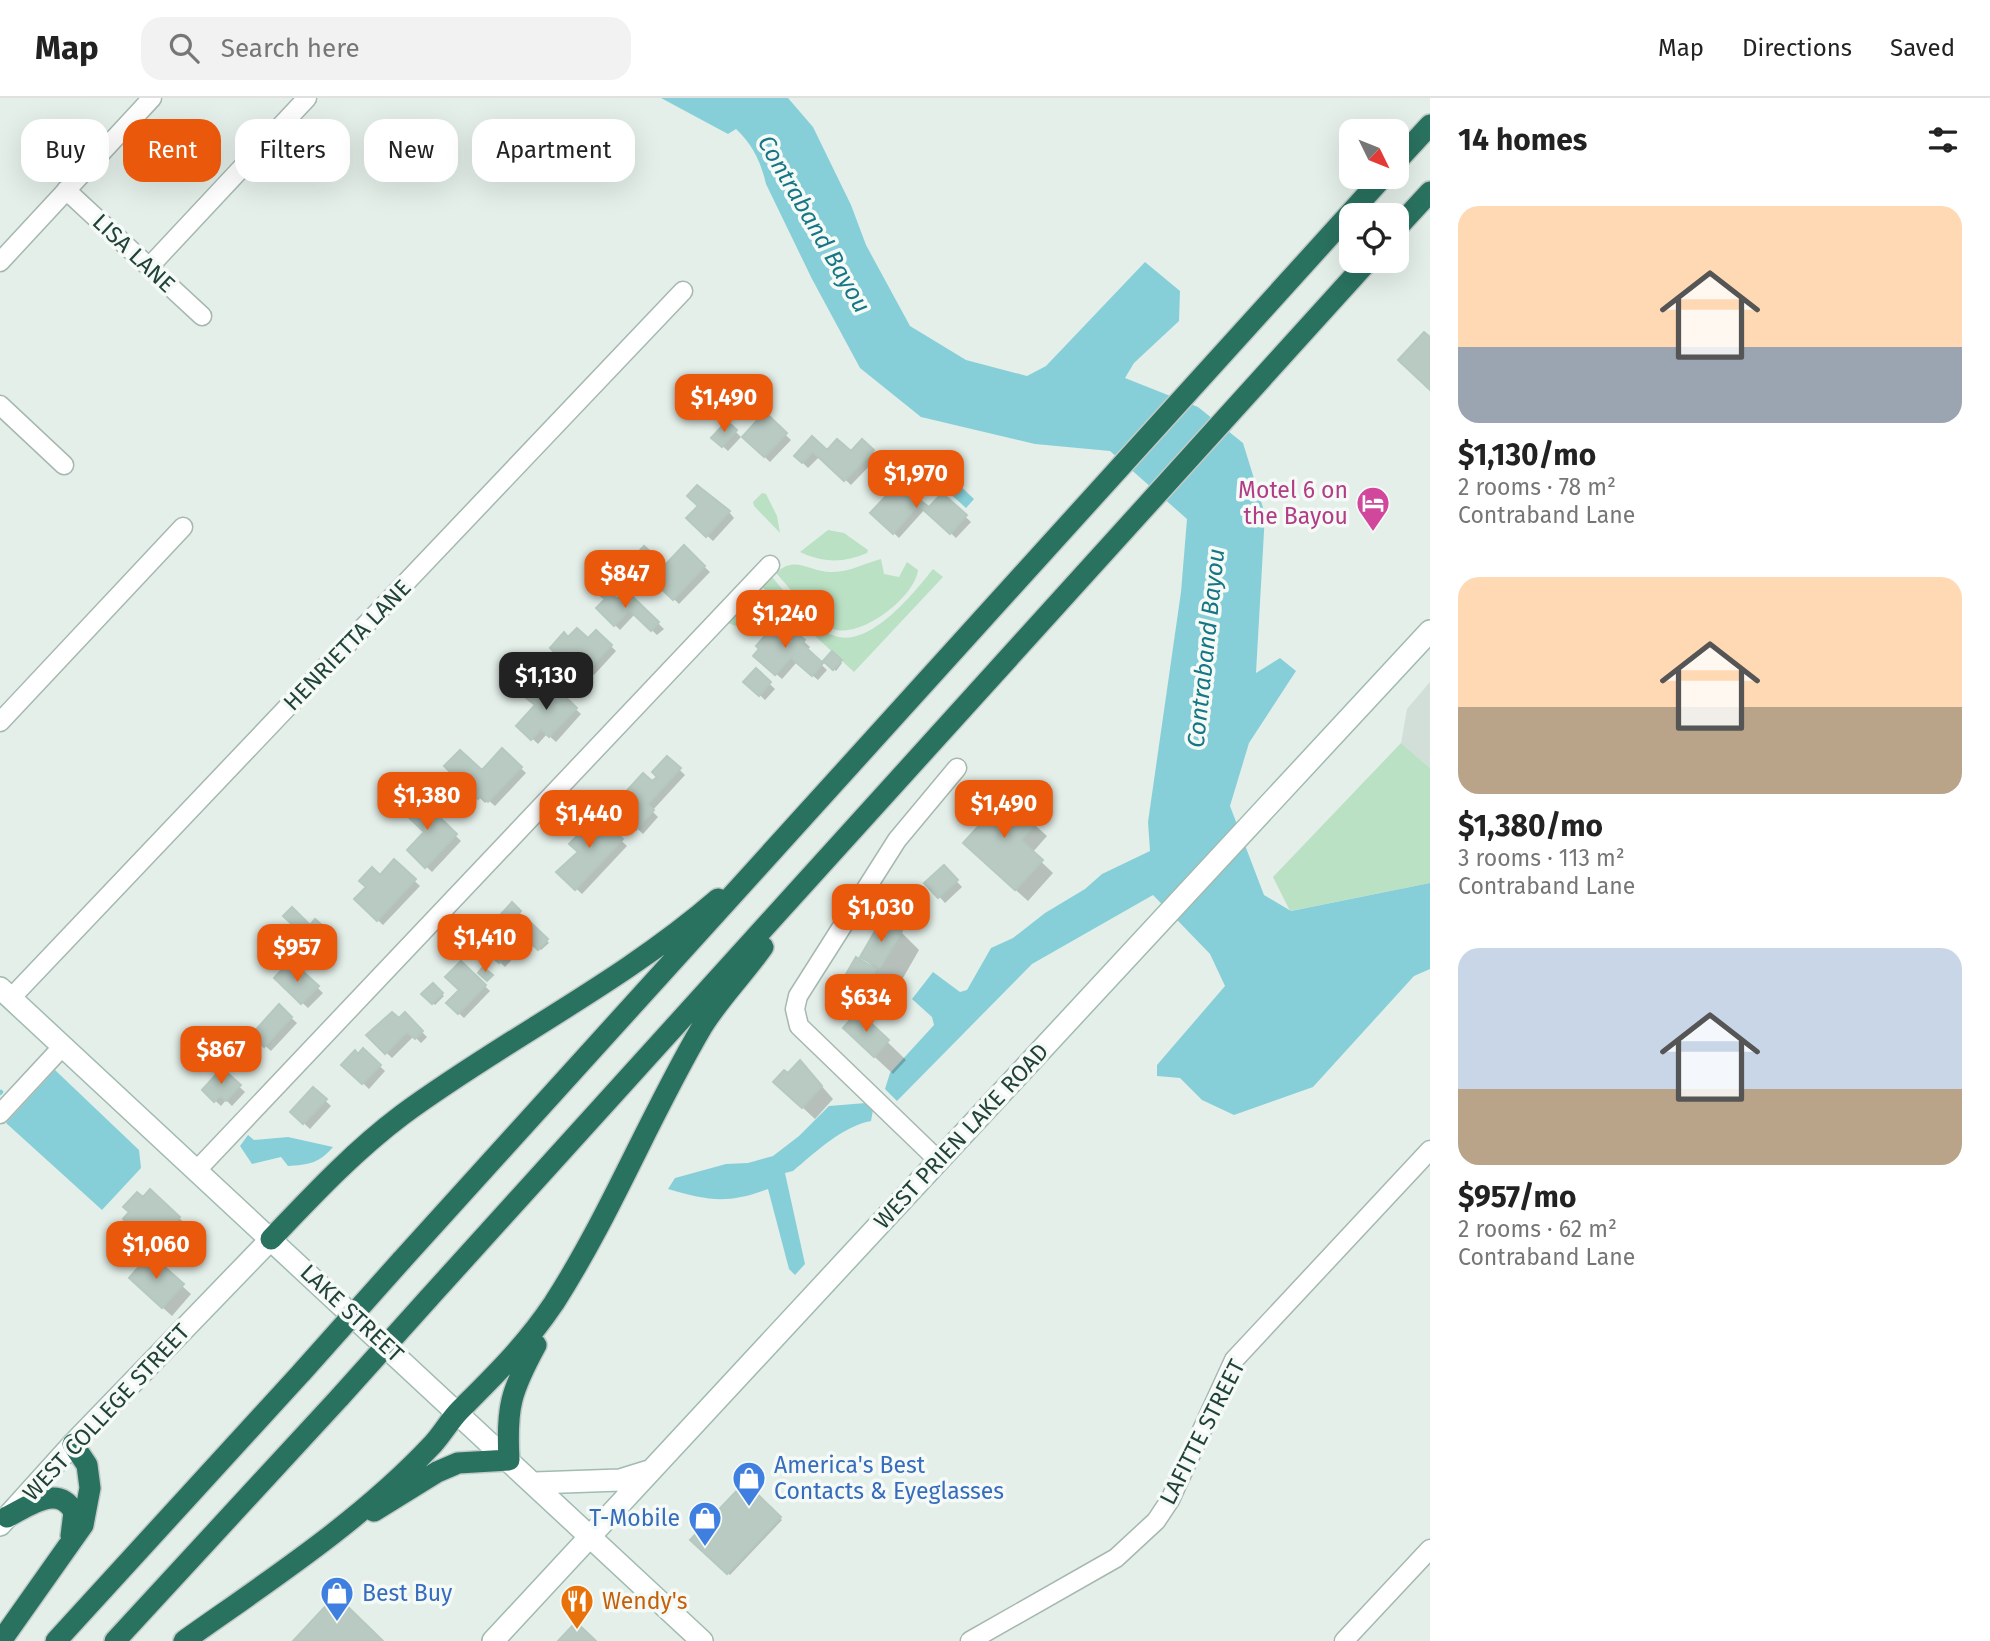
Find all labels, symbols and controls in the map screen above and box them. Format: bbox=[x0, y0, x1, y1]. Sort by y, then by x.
search box bbox=[141, 17, 631, 80]
text: Map bbox=[35, 28, 99, 68]
icon: search bbox=[165, 29, 203, 67]
text: Search here bbox=[221, 33, 360, 64]
text: Map bbox=[1658, 34, 1704, 62]
text: Directions bbox=[1742, 34, 1852, 62]
text: Saved bbox=[1890, 34, 1955, 62]
chip: Buy bbox=[21, 119, 109, 182]
chip: Rent bbox=[123, 119, 221, 182]
chip: Filters bbox=[235, 119, 350, 182]
chip: New bbox=[364, 119, 458, 182]
chip: Apartment bbox=[472, 119, 635, 182]
north arrow bbox=[1339, 119, 1409, 189]
map controls bbox=[1339, 119, 1409, 273]
icon: filters bbox=[1924, 121, 1962, 159]
text: 14 homes bbox=[1458, 122, 1587, 158]
water label: Contraband Bayou bbox=[752, 130, 876, 318]
button: locate bbox=[1339, 203, 1409, 273]
street label: LISA LANE bbox=[87, 208, 181, 298]
icon: home bbox=[1647, 252, 1773, 378]
pin: $1,490 bbox=[667, 374, 781, 434]
text: $1,490 bbox=[691, 383, 757, 411]
text: $1,130/mo bbox=[1458, 437, 1596, 473]
pin: $1,970 bbox=[859, 450, 973, 510]
text: $1,970 bbox=[884, 459, 948, 487]
text: 2 rooms · 78 m² bbox=[1458, 473, 1616, 501]
place label: Motel 6 on the Bayou bbox=[1238, 476, 1348, 530]
hotel icon: Motel 6 on the Bayou bbox=[1354, 484, 1392, 533]
text: Contraband Lane bbox=[1458, 501, 1635, 529]
water label: Contraband Bayou bbox=[1182, 547, 1230, 749]
pin: $847 bbox=[584, 550, 666, 610]
text: $847 bbox=[600, 559, 650, 587]
street label: HENRIETTA LANE bbox=[277, 574, 417, 716]
pin: $1,240 bbox=[728, 590, 842, 650]
text: $1,240 bbox=[752, 599, 818, 627]
icon: home bbox=[1647, 623, 1773, 749]
pin: $1,130 bbox=[489, 652, 603, 712]
text: $1,130 bbox=[515, 661, 577, 689]
pin: $1,380 bbox=[370, 772, 484, 832]
pin: $1,490 bbox=[947, 780, 1061, 840]
text: $1,380 bbox=[393, 781, 461, 809]
text: $1,490 bbox=[971, 789, 1037, 817]
pin: $1,440 bbox=[532, 790, 646, 850]
text: $1,440 bbox=[556, 799, 622, 827]
text: $1,380/mo bbox=[1458, 808, 1603, 844]
text: 3 rooms · 113 m² bbox=[1458, 844, 1625, 872]
text: Contraband Lane bbox=[1458, 872, 1635, 900]
pin: $1,030 bbox=[824, 884, 938, 944]
text: $1,030 bbox=[848, 893, 914, 921]
pin: $1,410 bbox=[428, 914, 542, 974]
text: $1,410 bbox=[454, 923, 516, 951]
pin: $957 bbox=[256, 924, 338, 984]
text: $957 bbox=[273, 933, 321, 961]
pin: $634 bbox=[825, 974, 907, 1034]
text: $634 bbox=[841, 983, 891, 1011]
icon: home bbox=[1647, 994, 1773, 1120]
pin: $867 bbox=[180, 1026, 262, 1086]
text: $867 bbox=[196, 1035, 246, 1063]
street label: WEST PRIEN LAKE ROAD bbox=[868, 1038, 1054, 1234]
text: $957/mo bbox=[1458, 1179, 1576, 1215]
text: 2 rooms · 62 m² bbox=[1458, 1215, 1617, 1243]
pin: $1,060 bbox=[99, 1222, 213, 1281]
text: $1,060 bbox=[122, 1230, 190, 1258]
text: Contraband Lane bbox=[1458, 1243, 1635, 1271]
street label: LAKE STREET bbox=[295, 1258, 409, 1368]
street label: WEST COLLEGE STREET bbox=[17, 1318, 195, 1506]
street label: LAFITTE STREET bbox=[1153, 1355, 1251, 1509]
place label: America's Best Contacts & Eyeglasses bbox=[774, 1451, 1004, 1505]
shop icon: America's Best Contacts & Eyeglasses bbox=[730, 1459, 768, 1508]
shop icon: T-Mobile bbox=[686, 1499, 724, 1548]
place label: T-Mobile bbox=[589, 1504, 680, 1532]
shop icon: Best Buy bbox=[318, 1574, 356, 1623]
place label: Best Buy bbox=[362, 1579, 453, 1607]
restaurant icon: Wendy's bbox=[558, 1582, 596, 1631]
place label: Wendy's bbox=[602, 1587, 687, 1615]

